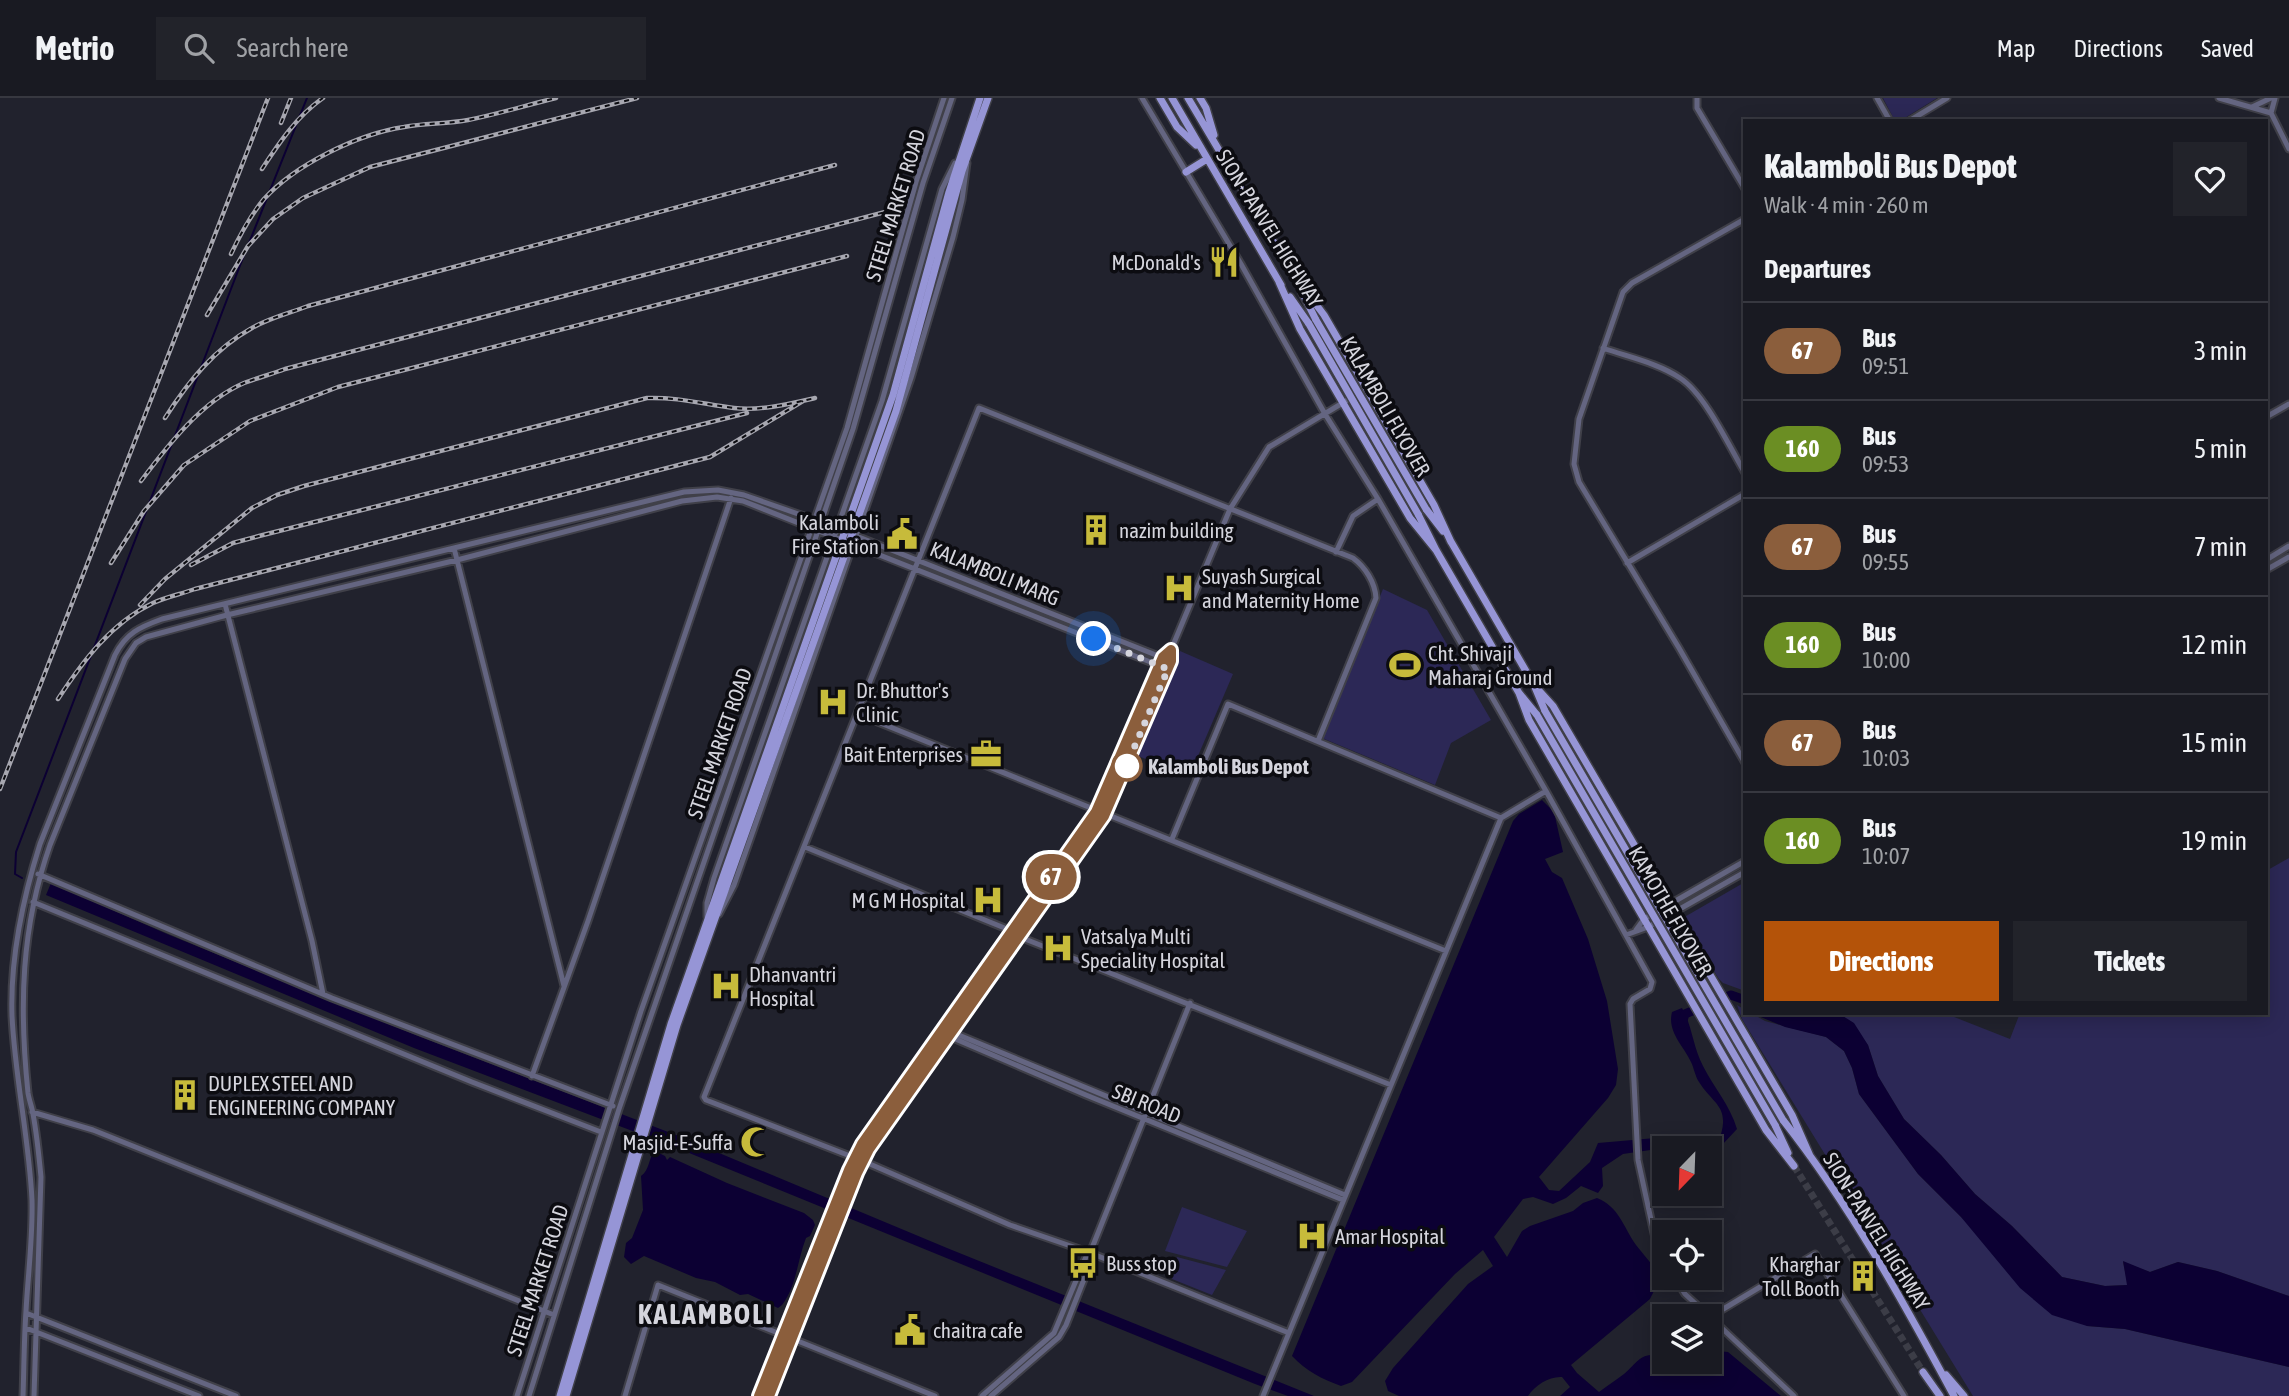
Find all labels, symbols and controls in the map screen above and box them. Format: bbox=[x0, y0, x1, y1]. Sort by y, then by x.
search box bbox=[156, 17, 646, 80]
text: Metrio bbox=[35, 29, 114, 67]
icon: search bbox=[180, 29, 218, 67]
text: Search here bbox=[236, 33, 349, 63]
text: Map bbox=[1997, 35, 2035, 62]
text: Directions bbox=[2073, 35, 2163, 62]
text: Saved bbox=[2201, 35, 2254, 62]
street label: STEEL MARKET ROAD bbox=[860, 126, 930, 284]
button: heart bbox=[2173, 142, 2247, 216]
street label: SION-PANVEL HIGHWAY bbox=[1212, 145, 1328, 312]
text: Kalamboli Bus Depot bbox=[1764, 147, 2017, 185]
text: Walk · 4 min · 260 m bbox=[1764, 192, 1928, 218]
restaurant icon: McDonald's bbox=[1207, 245, 1241, 279]
place label: McDonald's bbox=[1111, 250, 1201, 274]
text: Departures bbox=[1764, 254, 1871, 284]
text: Bus bbox=[1862, 323, 1896, 353]
street label: KALAMBOLI FLYOVER bbox=[1336, 332, 1436, 481]
text: 3 min bbox=[2194, 336, 2247, 366]
text: 67 bbox=[1791, 337, 1814, 364]
text: 09:51 bbox=[1862, 353, 1909, 379]
text: Bus bbox=[1862, 421, 1896, 451]
text: 5 min bbox=[2194, 434, 2247, 464]
text: 160 bbox=[1786, 435, 1819, 462]
text: 09:53 bbox=[1862, 451, 1909, 477]
place label: Kalamboli Fire Station bbox=[792, 510, 879, 558]
building icon: nazim building bbox=[1079, 513, 1113, 547]
public building icon: Kalamboli Fire Station bbox=[885, 517, 919, 551]
place label: nazim building bbox=[1119, 518, 1234, 542]
text: Bus bbox=[1862, 519, 1896, 549]
text: 7 min bbox=[2194, 532, 2247, 562]
text: 67 bbox=[1791, 533, 1814, 560]
street label: KALAMBOLI MARG bbox=[927, 536, 1063, 610]
text: 09:55 bbox=[1862, 549, 1909, 575]
place label: Suyash Surgical and Maternity Home bbox=[1202, 564, 1360, 612]
hospital icon: Suyash Surgical and Maternity Home bbox=[1162, 571, 1196, 605]
text: Bus bbox=[1862, 617, 1896, 647]
your location bbox=[1076, 621, 1111, 656]
text: 12 min bbox=[2182, 630, 2247, 660]
text: 160 bbox=[1786, 631, 1819, 658]
place label: Cht. Shivaji Maharaj Ground bbox=[1428, 641, 1553, 689]
text: 10:00 bbox=[1862, 647, 1910, 673]
sports icon: Cht. Shivaji Maharaj Ground bbox=[1388, 648, 1422, 682]
street label: STEEL MARKET ROAD bbox=[682, 665, 756, 821]
place label: Dr. Bhuttor's Clinic bbox=[856, 678, 949, 726]
hospital icon: Dr. Bhuttor's Clinic bbox=[816, 685, 850, 719]
text: Bus bbox=[1862, 715, 1896, 745]
text: 15 min bbox=[2182, 728, 2247, 758]
text: 67 bbox=[1791, 729, 1814, 756]
office icon: Bait Enterprises bbox=[969, 737, 1003, 771]
place label: Bait Enterprises bbox=[843, 742, 963, 766]
text: 10:03 bbox=[1862, 745, 1910, 771]
marker: Kalamboli Bus Depot bbox=[1112, 751, 1142, 781]
place label: Kalamboli Bus Depot bbox=[1148, 754, 1309, 778]
text: Bus bbox=[1862, 813, 1896, 843]
text: 19 min bbox=[2182, 826, 2247, 856]
text: 160 bbox=[1786, 827, 1819, 854]
street label: KAMOTHE FLYOVER bbox=[1624, 842, 1718, 980]
text: 10:07 bbox=[1862, 843, 1910, 869]
line badge: 67 bbox=[1020, 854, 1082, 900]
text: 67 bbox=[1040, 863, 1062, 890]
hospital icon: M G M Hospital bbox=[971, 883, 1005, 917]
place label: M G M Hospital bbox=[851, 888, 965, 912]
button: Directions bbox=[1764, 921, 1999, 1001]
button: Tickets bbox=[2013, 921, 2247, 1001]
place label: Vatsalya Multi Speciality Hospital bbox=[1081, 924, 1226, 972]
hospital icon: Vatsalya Multi Speciality Hospital bbox=[1041, 931, 1075, 965]
place label: Dhanvantri Hospital bbox=[749, 962, 836, 1010]
hospital icon: Dhanvantri Hospital bbox=[709, 969, 743, 1003]
place label: DUPLEX STEEL AND ENGINEERING COMPANY bbox=[208, 1071, 396, 1119]
building icon: DUPLEX STEEL AND ENGINEERING COMPANY bbox=[168, 1078, 202, 1112]
street label: SBI ROAD bbox=[1109, 1078, 1185, 1128]
mosque icon: Masjid-E-Suffa bbox=[739, 1125, 773, 1159]
place label: Masjid-E-Suffa bbox=[623, 1130, 733, 1154]
north arrow bbox=[1652, 1136, 1722, 1206]
map controls bbox=[1652, 1136, 1722, 1374]
street label: SION-PANVEL HIGHWAY bbox=[1819, 1148, 1935, 1315]
street label: STEEL MARKET ROAD bbox=[501, 1201, 573, 1359]
hospital icon: Amar Hospital bbox=[1295, 1219, 1329, 1253]
button: locate bbox=[1652, 1220, 1722, 1290]
place label: Amar Hospital bbox=[1335, 1224, 1445, 1248]
bus stop icon: Buss stop bbox=[1066, 1246, 1100, 1280]
place label: Buss stop bbox=[1106, 1251, 1177, 1275]
place label: Kharghar Toll Booth bbox=[1762, 1252, 1841, 1300]
building icon: Kharghar Toll Booth bbox=[1846, 1259, 1880, 1293]
district label: KALAMBOLI bbox=[638, 1298, 774, 1330]
button: layers bbox=[1652, 1304, 1722, 1374]
public building icon: chaitra cafe bbox=[893, 1313, 927, 1347]
place label: chaitra cafe bbox=[933, 1318, 1023, 1342]

